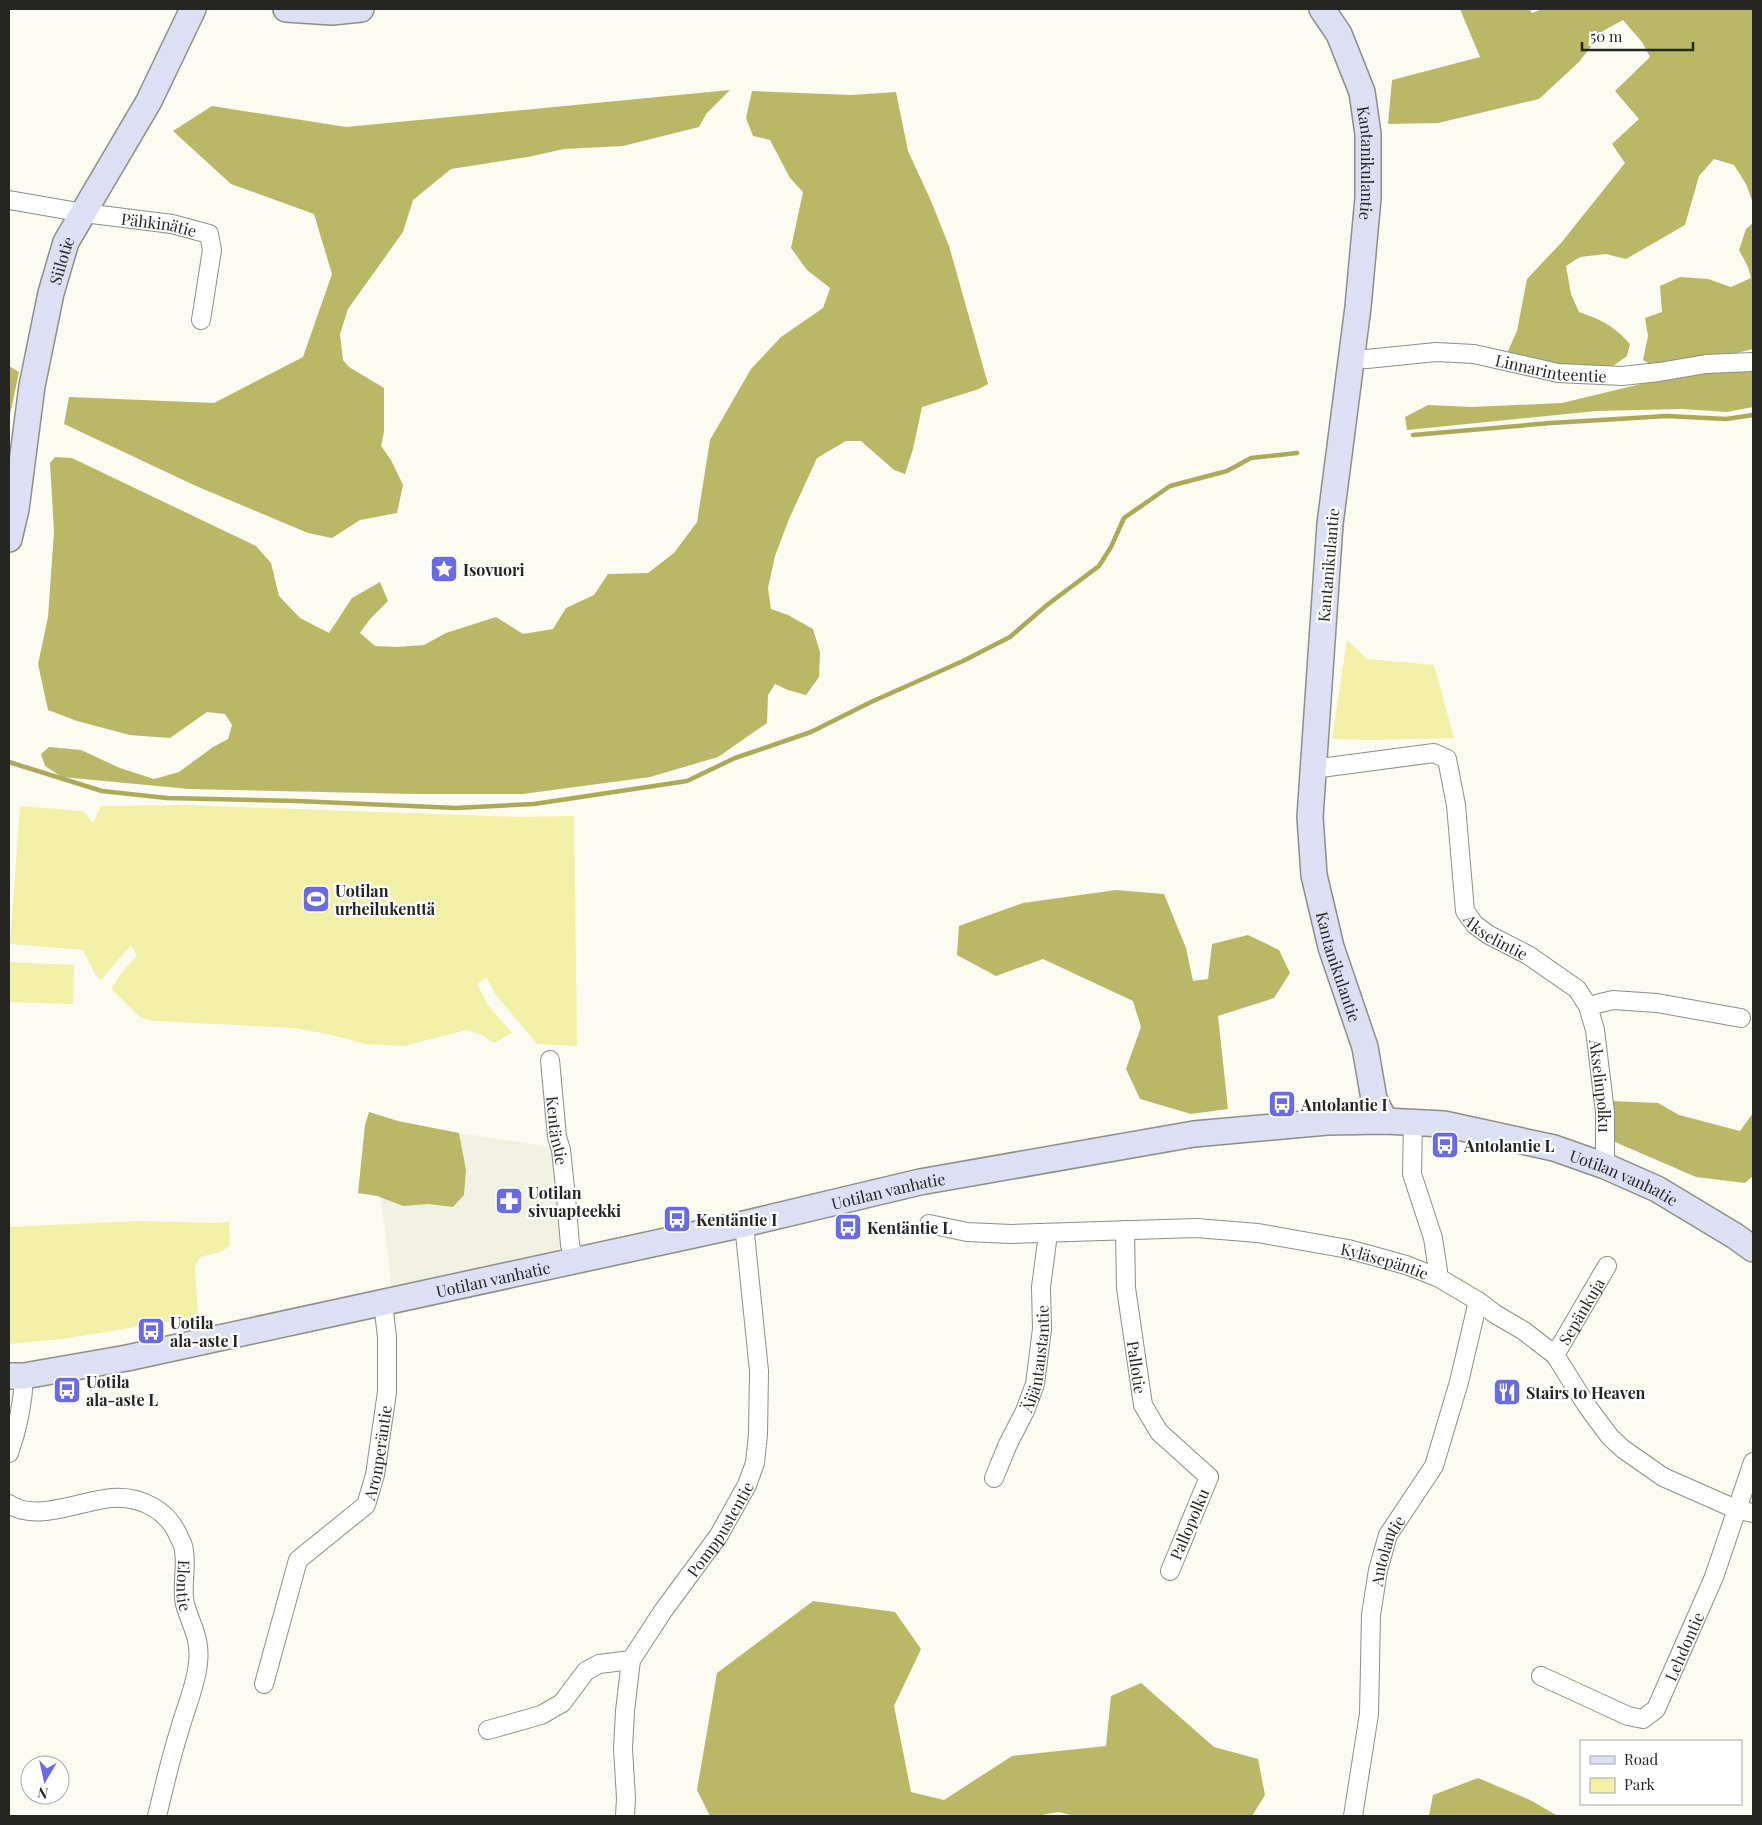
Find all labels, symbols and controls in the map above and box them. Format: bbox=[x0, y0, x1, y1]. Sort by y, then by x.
scale bar bbox=[1582, 20, 1693, 52]
text: 50 m bbox=[1590, 26, 1623, 46]
street label: Kantanikulantie bbox=[1354, 104, 1379, 221]
street label: Pähkinätie bbox=[120, 207, 199, 241]
street label: Siilotie bbox=[44, 232, 78, 287]
street label: Linnarinteentie bbox=[1493, 349, 1607, 386]
street label: Kantanikulantie bbox=[1313, 507, 1343, 623]
place icon: Isovuori bbox=[429, 554, 459, 584]
place label: Isovuori bbox=[463, 559, 525, 580]
place label: Uotilan urheilukenttä bbox=[335, 880, 436, 919]
sports icon: Uotilan urheilukenttä bbox=[301, 884, 331, 914]
street label: Kantanikulantie bbox=[1312, 909, 1366, 1024]
street label: Akselintie bbox=[1459, 909, 1532, 964]
street label: Akselinpolku bbox=[1586, 1037, 1616, 1132]
bus stop icon: Antolantie I bbox=[1267, 1089, 1297, 1119]
place label: Antolantie I bbox=[1300, 1094, 1388, 1115]
street label: Kentäntie bbox=[543, 1095, 573, 1166]
bus stop icon: Antolantie L bbox=[1430, 1130, 1460, 1160]
place label: Antolantie L bbox=[1463, 1135, 1555, 1156]
street label: Uotilan vanhatie bbox=[1567, 1144, 1682, 1210]
street label: Uotilan vanhatie bbox=[829, 1167, 947, 1213]
place label: Uotilan sivuapteekki bbox=[528, 1182, 621, 1221]
pharmacy icon: Uotilan sivuapteekki bbox=[494, 1186, 524, 1216]
bus stop icon: Kentäntie I bbox=[662, 1204, 692, 1234]
place label: Kentäntie I bbox=[696, 1209, 777, 1230]
bus stop icon: Kentäntie L bbox=[833, 1212, 863, 1242]
place label: Kentäntie L bbox=[867, 1217, 952, 1238]
street label: Kyläsepäntie bbox=[1339, 1237, 1432, 1284]
street label: Uotilan vanhatie bbox=[434, 1256, 552, 1301]
street label: Sepänkuja bbox=[1553, 1274, 1608, 1348]
street label: Äijäntaustantie bbox=[1015, 1305, 1053, 1416]
place label: Uotila ala-aste I bbox=[170, 1312, 238, 1351]
bus stop icon: Uotila ala-aste I bbox=[136, 1316, 166, 1346]
street label: Pallotie bbox=[1123, 1339, 1152, 1395]
place label: Uotila ala-aste L bbox=[86, 1371, 158, 1410]
bus stop icon: Uotila ala-aste L bbox=[52, 1375, 82, 1405]
restaurant icon: Stairs to Heaven bbox=[1492, 1377, 1522, 1407]
place label: Stairs to Heaven bbox=[1526, 1382, 1646, 1403]
street label: Aronperäntie bbox=[357, 1404, 395, 1503]
street label: Pomppustentie bbox=[681, 1477, 758, 1581]
street label: Pallopolku bbox=[1165, 1485, 1213, 1563]
street label: Antolantie bbox=[1365, 1511, 1409, 1588]
street label: Elontie bbox=[173, 1560, 197, 1613]
street label: Lehdontie bbox=[1659, 1609, 1708, 1684]
legend bbox=[1580, 1740, 1742, 1805]
text: Road bbox=[1624, 1749, 1658, 1769]
north arrow bbox=[20, 1755, 70, 1805]
text: Park bbox=[1624, 1774, 1656, 1794]
text: N bbox=[36, 1783, 49, 1804]

